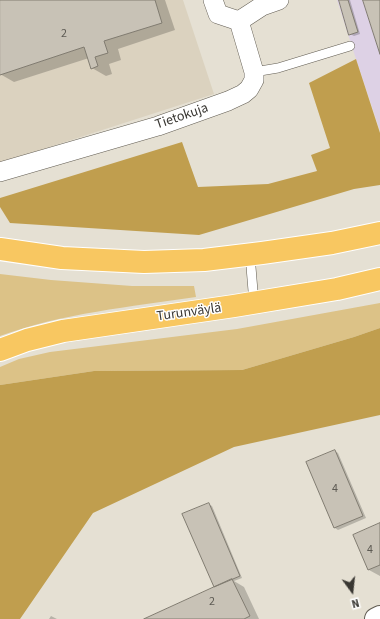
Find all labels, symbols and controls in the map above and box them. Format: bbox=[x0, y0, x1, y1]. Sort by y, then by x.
house number: 2 bbox=[61, 27, 67, 41]
street label: Tietokuja bbox=[153, 100, 211, 134]
street label: Turunväylä bbox=[156, 300, 222, 326]
house number: 4 bbox=[332, 482, 338, 496]
house number: 4 bbox=[367, 543, 373, 557]
north arrow bbox=[332, 571, 372, 611]
house number: 2 bbox=[209, 595, 215, 609]
text: N bbox=[350, 595, 361, 611]

